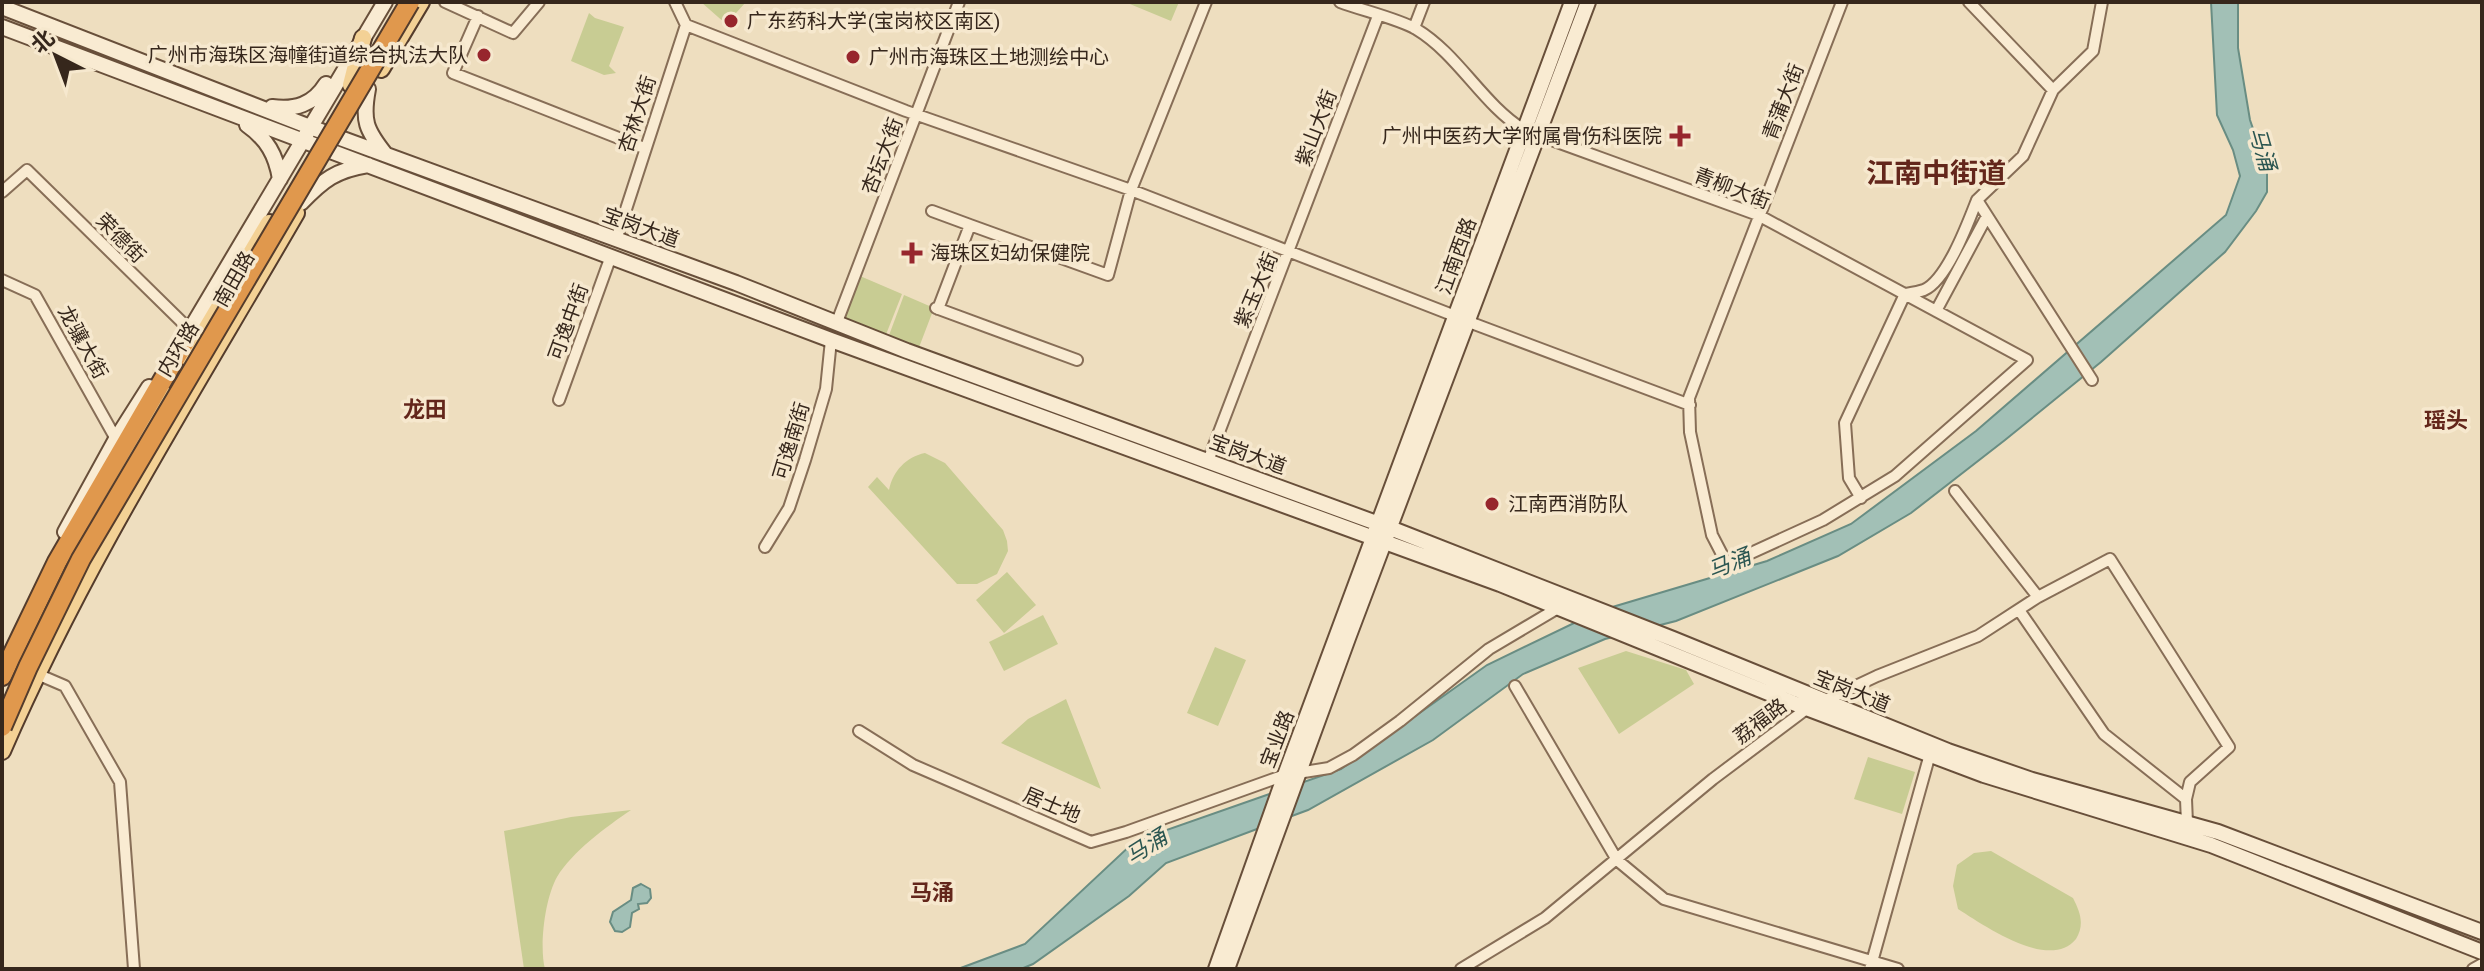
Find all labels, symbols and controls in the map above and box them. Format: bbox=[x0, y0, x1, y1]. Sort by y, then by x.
place label: 广东药科大学(宝岗校区南区) bbox=[747, 10, 1001, 33]
marker: 广东药科大学(宝岗校区南区) bbox=[722, 12, 740, 30]
north arrow bbox=[16, 16, 96, 96]
text: 北 bbox=[26, 25, 59, 58]
place label: 广州市海珠区海幢街道综合执法大队 bbox=[148, 44, 468, 66]
marker: 广州市海珠区海幢街道综合执法大队 bbox=[475, 46, 493, 64]
place label: 广州市海珠区土地测绘中心 bbox=[869, 46, 1109, 68]
marker: 广州市海珠区土地测绘中心 bbox=[844, 48, 862, 66]
street label: 青蒲大街 bbox=[1758, 61, 1808, 143]
street label: 杏林大街 bbox=[614, 73, 660, 155]
street label: 紫山大街 bbox=[1291, 87, 1341, 169]
street label: 杏坛大街 bbox=[857, 115, 907, 197]
place label: 广州中医药大学附属骨伤科医院 bbox=[1382, 125, 1662, 147]
marker: 广州中医药大学附属骨伤科医院 bbox=[1669, 125, 1691, 147]
water label: 马涌 bbox=[2244, 125, 2281, 177]
district label: 江南中街道 bbox=[1866, 158, 2006, 189]
street label: 青柳大街 bbox=[1691, 163, 1773, 213]
street label: 宝岗大道 bbox=[600, 203, 682, 251]
street label: 荣德街 bbox=[92, 209, 150, 267]
street label: 江南西路 bbox=[1432, 215, 1480, 297]
marker: 海珠区妇幼保健院 bbox=[901, 242, 923, 264]
place label: 海珠区妇幼保健院 bbox=[930, 242, 1090, 264]
street label: 南田路 bbox=[209, 248, 259, 310]
street label: 紫玉大街 bbox=[1230, 249, 1282, 331]
street label: 可逸中街 bbox=[544, 281, 592, 363]
street label: 龙骧大街 bbox=[54, 302, 112, 382]
street label: 内环路 bbox=[153, 318, 203, 380]
district label: 龙田 bbox=[403, 397, 447, 422]
street label: 可逸南街 bbox=[769, 400, 813, 482]
district label: 瑶头 bbox=[2424, 408, 2468, 433]
street label: 宝岗大道 bbox=[1207, 430, 1289, 478]
place label: 江南西消防队 bbox=[1508, 493, 1628, 515]
marker: 江南西消防队 bbox=[1483, 495, 1501, 513]
water label: 马涌 bbox=[1704, 543, 1757, 583]
street label: 宝岗大道 bbox=[1811, 666, 1893, 716]
street label: 荔福路 bbox=[1729, 694, 1791, 748]
street label: 宝业路 bbox=[1256, 707, 1298, 771]
street label: 居士地 bbox=[1020, 783, 1084, 827]
water label: 马涌 bbox=[1121, 823, 1174, 869]
district label: 马涌 bbox=[910, 880, 954, 905]

